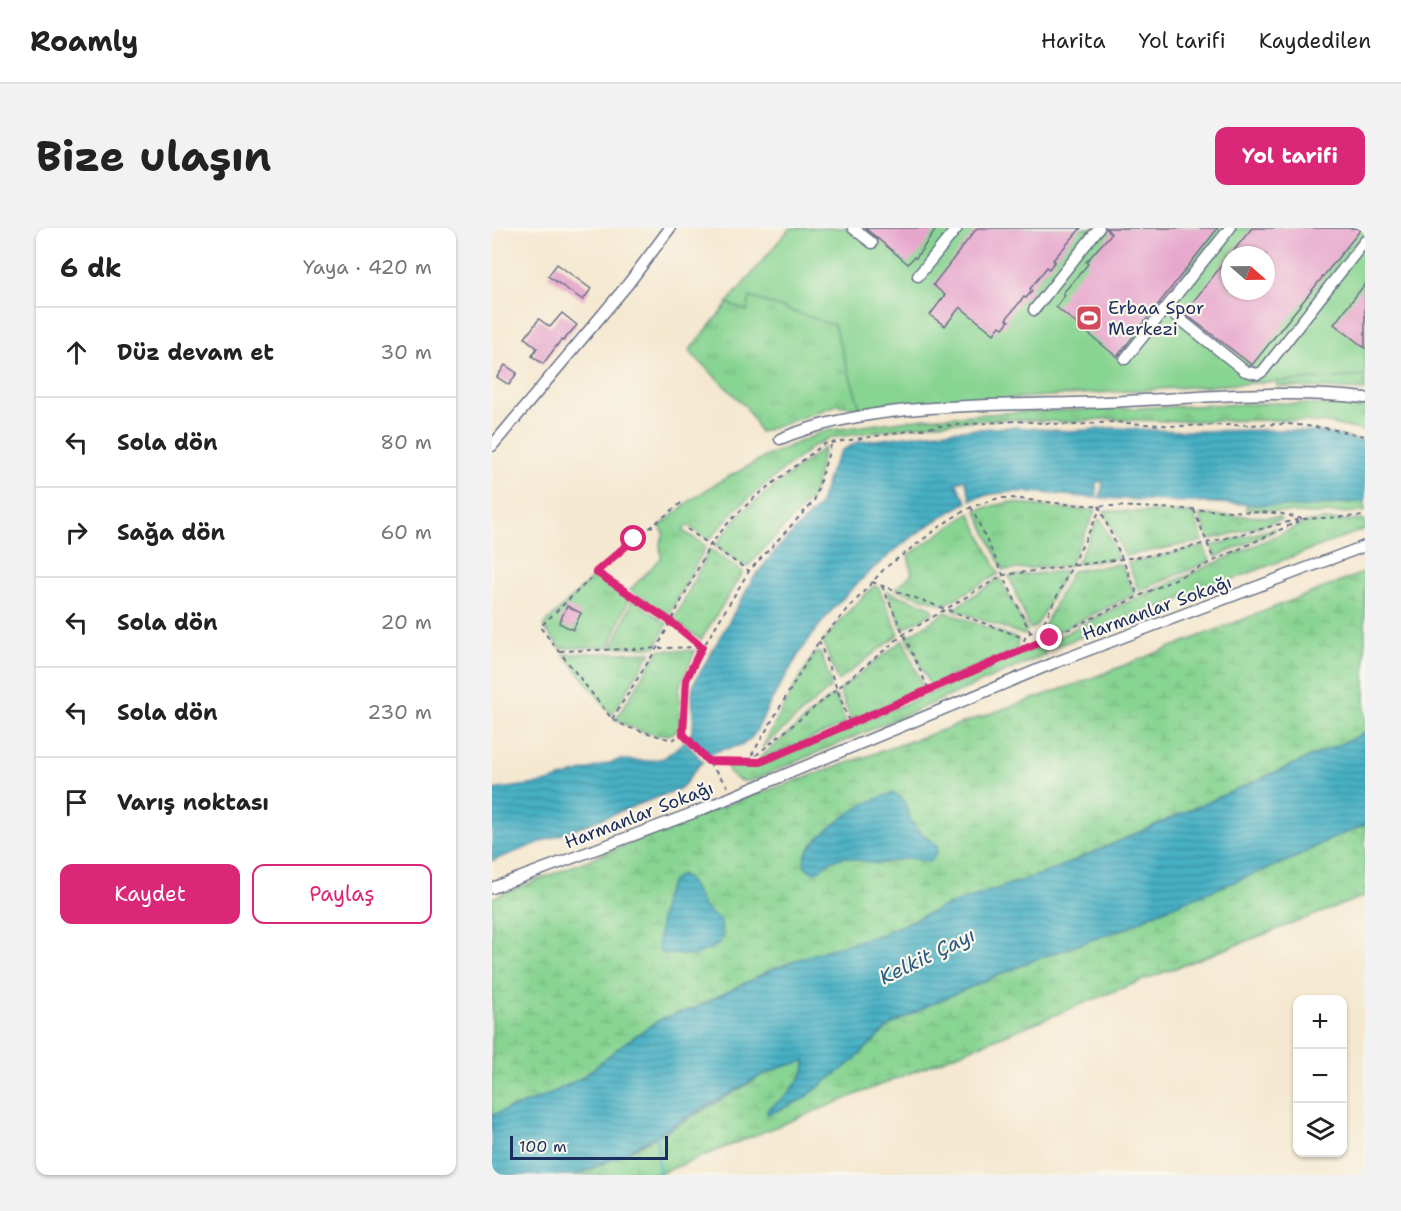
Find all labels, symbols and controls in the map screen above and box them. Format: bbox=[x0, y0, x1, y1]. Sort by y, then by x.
text: Roamly bbox=[30, 22, 138, 60]
text: Harita bbox=[1041, 27, 1106, 55]
text: Yol tarifi bbox=[1139, 27, 1226, 55]
text: Kaydedilen bbox=[1259, 27, 1371, 55]
button: Yol tarifi bbox=[1215, 127, 1365, 185]
text: Bize ulaşın bbox=[36, 128, 271, 184]
north arrow bbox=[1221, 246, 1275, 300]
text: 6 dk bbox=[60, 250, 122, 285]
text: Yaya · 420 m bbox=[303, 254, 432, 280]
place label: Erbaa Spor Merkezi bbox=[1108, 296, 1204, 341]
sports icon: Erbaa Spor Merkezi bbox=[1074, 303, 1104, 333]
icon: ahead bbox=[60, 336, 93, 369]
text: Düz devam et bbox=[117, 338, 274, 367]
text: 30 m bbox=[380, 339, 432, 365]
icon: left bbox=[60, 426, 93, 459]
text: Sola dön bbox=[117, 428, 218, 457]
text: 80 m bbox=[380, 429, 432, 455]
icon: right bbox=[60, 516, 93, 549]
text: Sağa dön bbox=[117, 518, 225, 547]
text: 60 m bbox=[380, 519, 432, 545]
route start bbox=[620, 525, 646, 551]
street label: Harmanlar Sokağı bbox=[1079, 570, 1235, 646]
icon: left bbox=[60, 606, 93, 639]
text: Sola dön bbox=[117, 608, 218, 637]
text: 20 m bbox=[381, 609, 432, 635]
route end bbox=[1036, 624, 1062, 650]
icon: left bbox=[60, 696, 93, 729]
text: Sola dön bbox=[117, 698, 218, 727]
text: 230 m bbox=[367, 699, 432, 725]
street label: Harmanlar Sokağı bbox=[561, 776, 717, 854]
icon: arrive bbox=[60, 786, 93, 819]
text: Varış noktası bbox=[117, 788, 269, 817]
button: Kaydet bbox=[60, 864, 240, 924]
button: Paylaş bbox=[252, 864, 432, 924]
water label: Kelkit Çayı bbox=[875, 922, 979, 990]
map controls bbox=[1293, 995, 1347, 1157]
button: + bbox=[1293, 995, 1347, 1049]
button: − bbox=[1293, 1049, 1347, 1103]
button: layers bbox=[1293, 1103, 1347, 1157]
scale bar bbox=[510, 1133, 668, 1160]
text: 100 m bbox=[519, 1136, 567, 1157]

